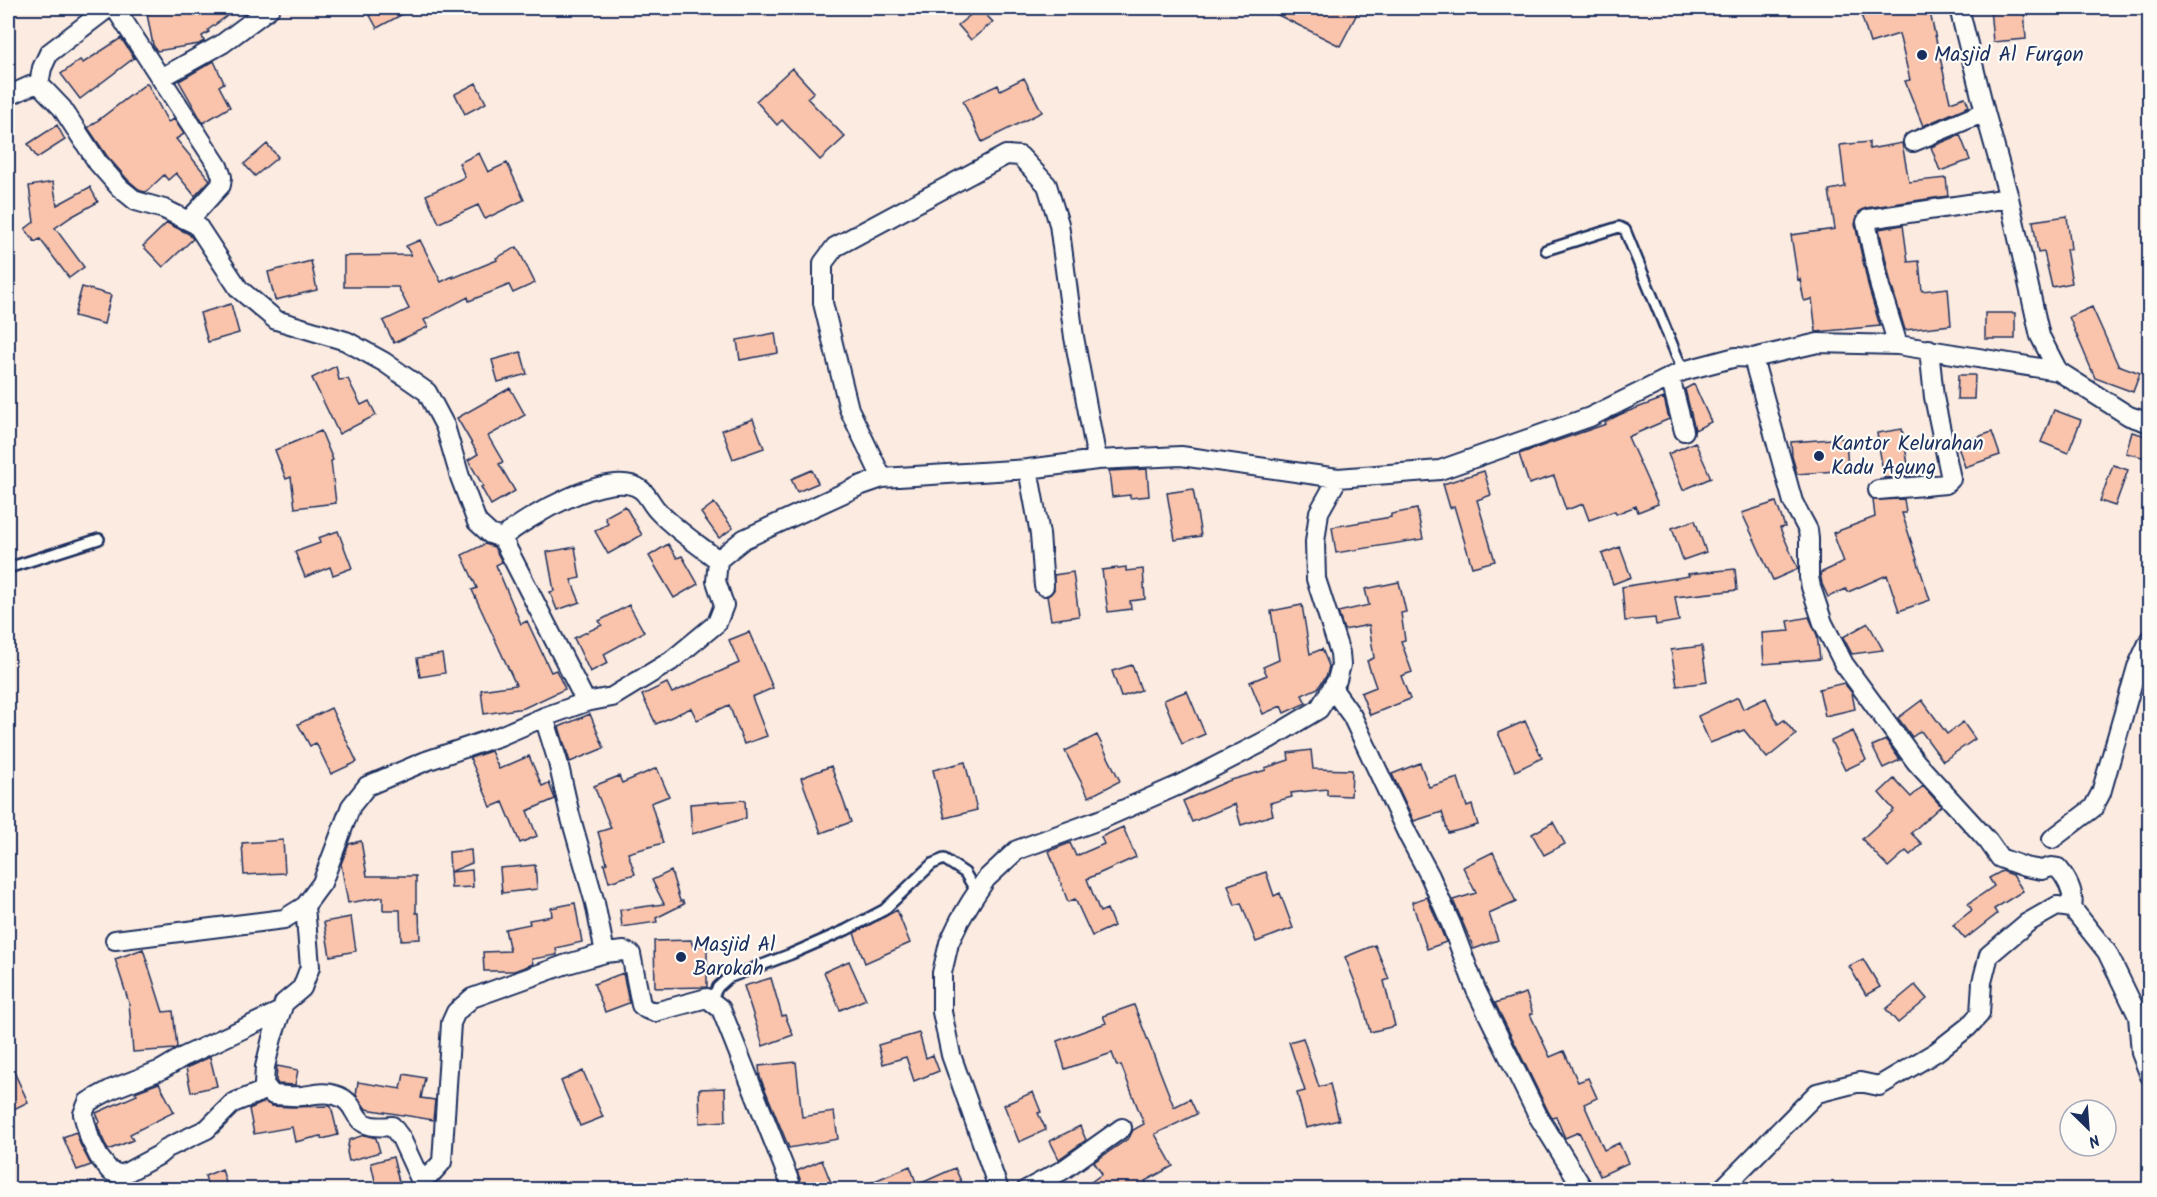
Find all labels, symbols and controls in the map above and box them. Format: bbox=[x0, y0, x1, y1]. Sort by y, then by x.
place label: Masjid Al Furqon bbox=[1934, 39, 2084, 72]
marker: Masjid Al Furqon bbox=[1915, 48, 1929, 62]
place label: Kantor Kelurahan Kadu Agung bbox=[1831, 428, 1984, 485]
marker: Kantor Kelurahan Kadu Agung bbox=[1812, 449, 1826, 463]
place label: Masjid Al Barokah bbox=[693, 929, 776, 986]
marker: Masjid Al Barokah bbox=[674, 950, 688, 964]
north arrow bbox=[2058, 1098, 2118, 1158]
text: N bbox=[2084, 1127, 2104, 1154]

